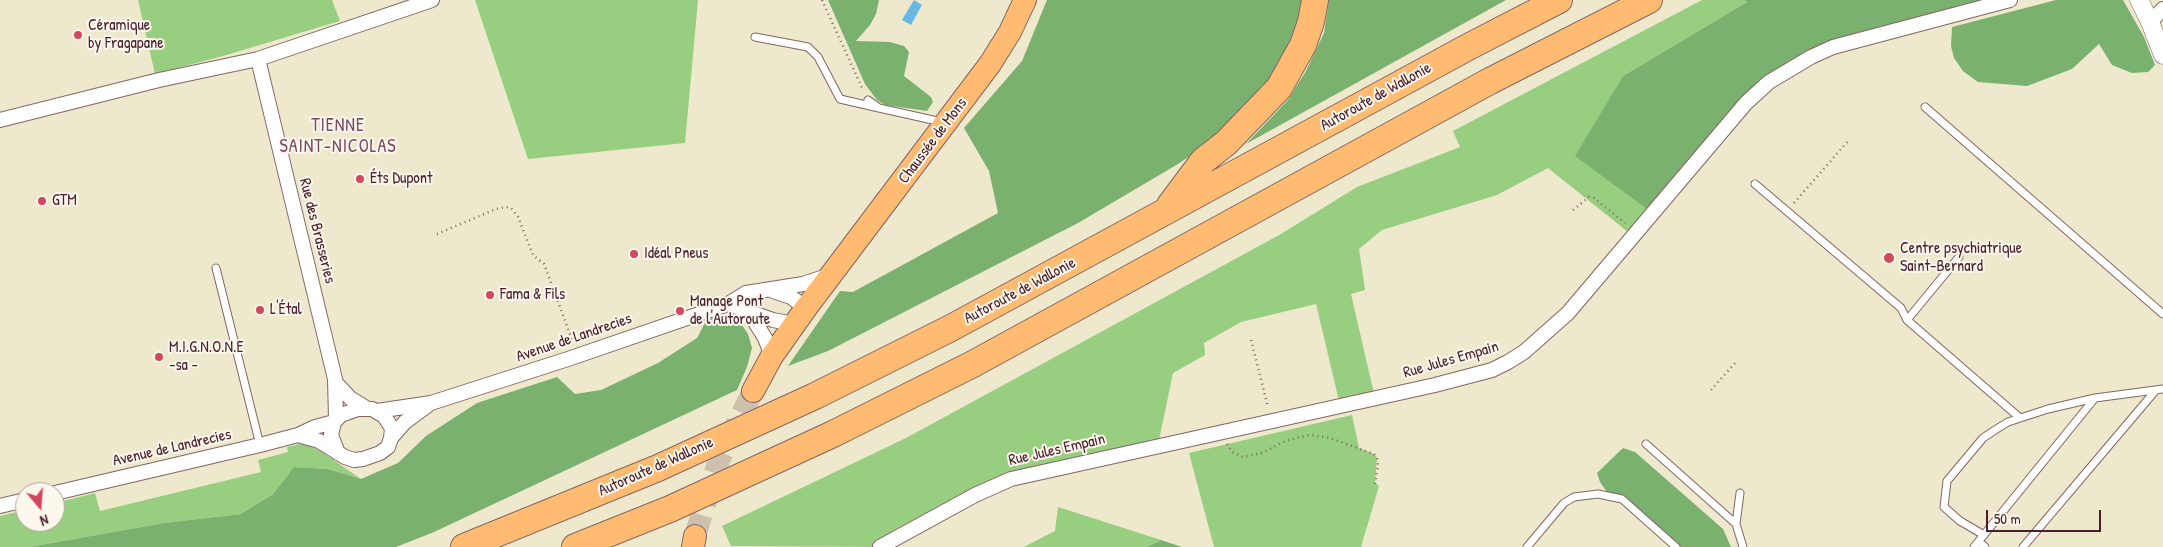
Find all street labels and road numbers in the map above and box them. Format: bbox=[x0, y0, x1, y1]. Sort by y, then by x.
street label: Autoroute de Wallonie bbox=[1317, 59, 1435, 135]
street label: Chaussée de Mons bbox=[894, 94, 972, 188]
street label: Rue des Brasseries bbox=[295, 176, 339, 286]
street label: Autoroute de Wallonie bbox=[961, 253, 1079, 329]
street label: Avenue de Landrecies bbox=[514, 309, 634, 367]
street label: Rue Jules Empain bbox=[1401, 337, 1501, 383]
street label: Avenue de Landrecies bbox=[111, 425, 233, 471]
street label: Rue Jules Empain bbox=[1007, 430, 1107, 470]
street label: Autoroute de Wallonie bbox=[596, 433, 716, 501]

